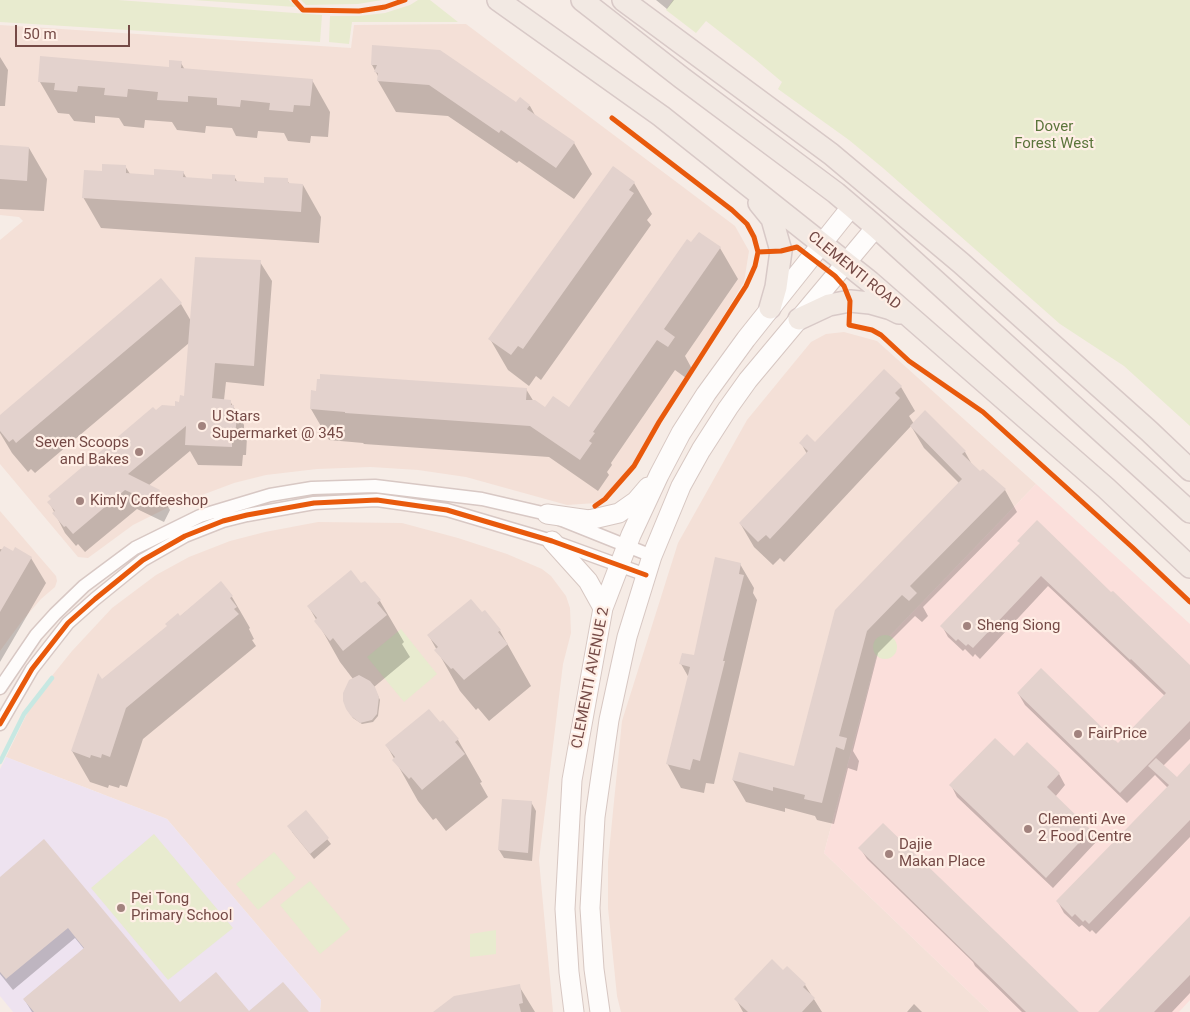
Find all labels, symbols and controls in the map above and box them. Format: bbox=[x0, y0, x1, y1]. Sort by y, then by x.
scale bar bbox=[18, 15, 132, 47]
text: 50 m bbox=[23, 25, 57, 43]
park label: Dover Forest West bbox=[1014, 118, 1094, 153]
street label: CLEMENTI ROAD bbox=[804, 228, 904, 314]
place label: U Stars Supermarket @ 345 bbox=[212, 408, 344, 443]
marker: U Stars Supermarket @ 345 bbox=[196, 420, 208, 432]
place label: Seven Scoops and Bakes bbox=[35, 434, 129, 469]
marker: Seven Scoops and Bakes bbox=[133, 446, 145, 458]
place label: Kimly Coffeeshop bbox=[90, 492, 208, 510]
marker: Kimly Coffeeshop bbox=[74, 495, 86, 507]
street label: CLEMENTI AVENUE 2 bbox=[568, 606, 614, 750]
place label: Sheng Siong bbox=[977, 617, 1060, 635]
marker: Sheng Siong bbox=[961, 620, 973, 632]
place label: FairPrice bbox=[1088, 725, 1147, 743]
marker: FairPrice bbox=[1072, 728, 1084, 740]
place label: Clementi Ave 2 Food Centre bbox=[1038, 811, 1131, 846]
marker: Clementi Ave 2 Food Centre bbox=[1022, 823, 1034, 835]
place label: Dajie Makan Place bbox=[899, 836, 985, 871]
marker: Dajie Makan Place bbox=[883, 848, 895, 860]
place label: Pei Tong Primary School bbox=[131, 890, 232, 925]
marker: Pei Tong Primary School bbox=[115, 902, 127, 914]

